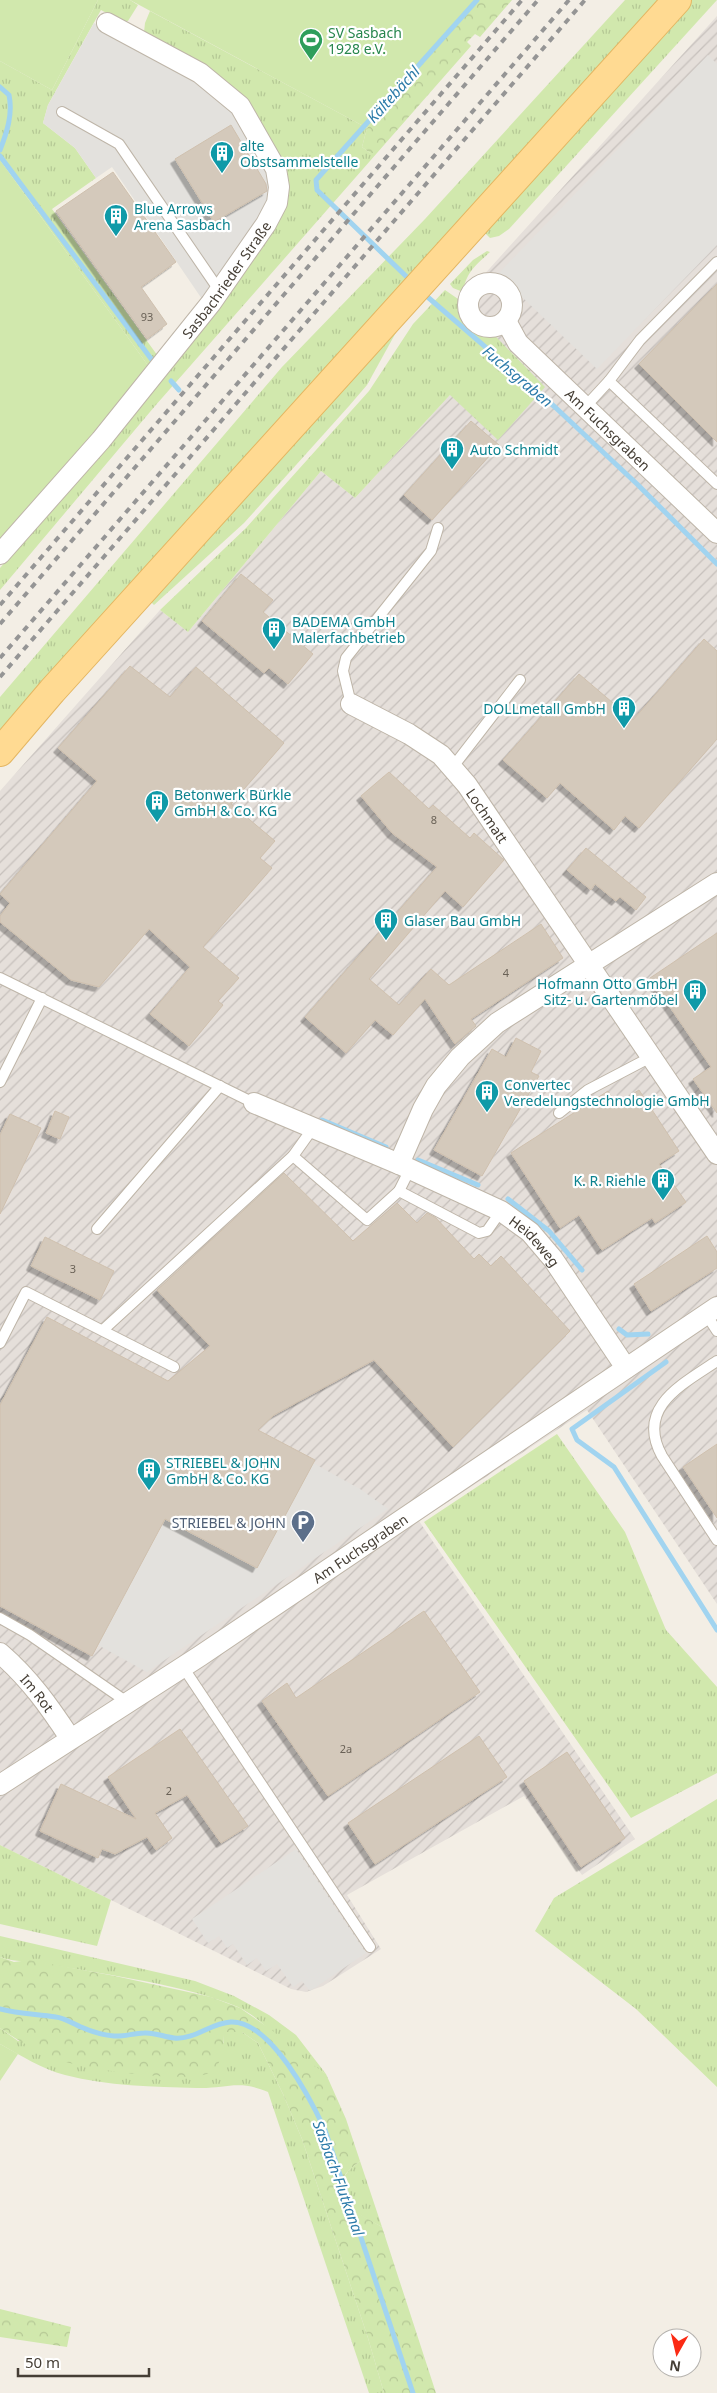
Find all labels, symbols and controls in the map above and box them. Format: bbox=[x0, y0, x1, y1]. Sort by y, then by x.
place label: SV Sasbach 1928 e.V. bbox=[328, 23, 402, 58]
sports icon: SV Sasbach 1928 e.V. bbox=[298, 27, 324, 61]
water label: Kältebächl bbox=[362, 61, 425, 127]
place label: alte Obstsammelstelle bbox=[240, 136, 358, 171]
building icon: alte Obstsammelstelle bbox=[209, 140, 235, 174]
place label: Blue Arrows Arena Sasbach bbox=[134, 199, 231, 234]
building icon: Blue Arrows Arena Sasbach bbox=[103, 203, 129, 237]
street label: Sasbachrieder Straße bbox=[177, 217, 275, 342]
house number: 93 bbox=[141, 309, 153, 324]
water label: Fuchsgraben bbox=[479, 341, 557, 411]
street label: Am Fuchsgraben bbox=[562, 384, 655, 474]
building icon: Auto Schmidt bbox=[439, 436, 465, 470]
place label: Auto Schmidt bbox=[470, 440, 558, 459]
place label: BADEMA GmbH Malerfachbetrieb bbox=[292, 612, 405, 647]
building icon: BADEMA GmbH Malerfachbetrieb bbox=[261, 616, 287, 650]
building icon: DOLLmetall GmbH bbox=[611, 695, 637, 729]
place label: DOLLmetall GmbH bbox=[483, 699, 606, 718]
street label: Lochmatt bbox=[462, 784, 513, 847]
place label: Betonwerk Bürkle GmbH & Co. KG bbox=[174, 785, 292, 820]
building icon: Betonwerk Bürkle GmbH & Co. KG bbox=[144, 789, 170, 823]
house number: 8 bbox=[431, 812, 437, 827]
building icon: Glaser Bau GmbH bbox=[373, 907, 399, 941]
place label: Glaser Bau GmbH bbox=[404, 911, 521, 930]
house number: 4 bbox=[503, 965, 510, 980]
place label: Hofmann Otto GmbH Sitz- u. Gartenmöbel bbox=[537, 974, 678, 1009]
building icon: Hofmann Otto GmbH Sitz- u. Gartenmöbel bbox=[682, 978, 708, 1012]
place label: Convertec Veredelungstechnologie GmbH bbox=[504, 1075, 710, 1110]
building icon: Convertec Veredelungstechnologie GmbH bbox=[474, 1079, 500, 1113]
building icon: K. R. Riehle bbox=[650, 1167, 676, 1201]
place label: K. R. Riehle bbox=[573, 1171, 646, 1190]
street label: Heideweg bbox=[506, 1211, 565, 1270]
house number: 3 bbox=[70, 1261, 76, 1276]
place label: STRIEBEL & JOHN GmbH & Co. KG bbox=[166, 1453, 280, 1488]
building icon: STRIEBEL & JOHN GmbH & Co. KG bbox=[136, 1457, 162, 1491]
parking icon: STRIEBEL & JOHN bbox=[290, 1509, 316, 1543]
street label: Am Fuchsgraben bbox=[309, 1509, 411, 1587]
place label: STRIEBEL & JOHN bbox=[172, 1513, 286, 1532]
street label: Im Rot bbox=[17, 1670, 59, 1716]
house number: 2a bbox=[340, 1741, 352, 1756]
house number: 2 bbox=[166, 1783, 172, 1798]
water label: Sasbach-Flutkanal bbox=[309, 2117, 370, 2240]
north arrow bbox=[652, 2328, 702, 2378]
scale bar bbox=[18, 2346, 149, 2378]
text: 50 m bbox=[25, 2352, 60, 2372]
text: N bbox=[668, 2356, 682, 2377]

